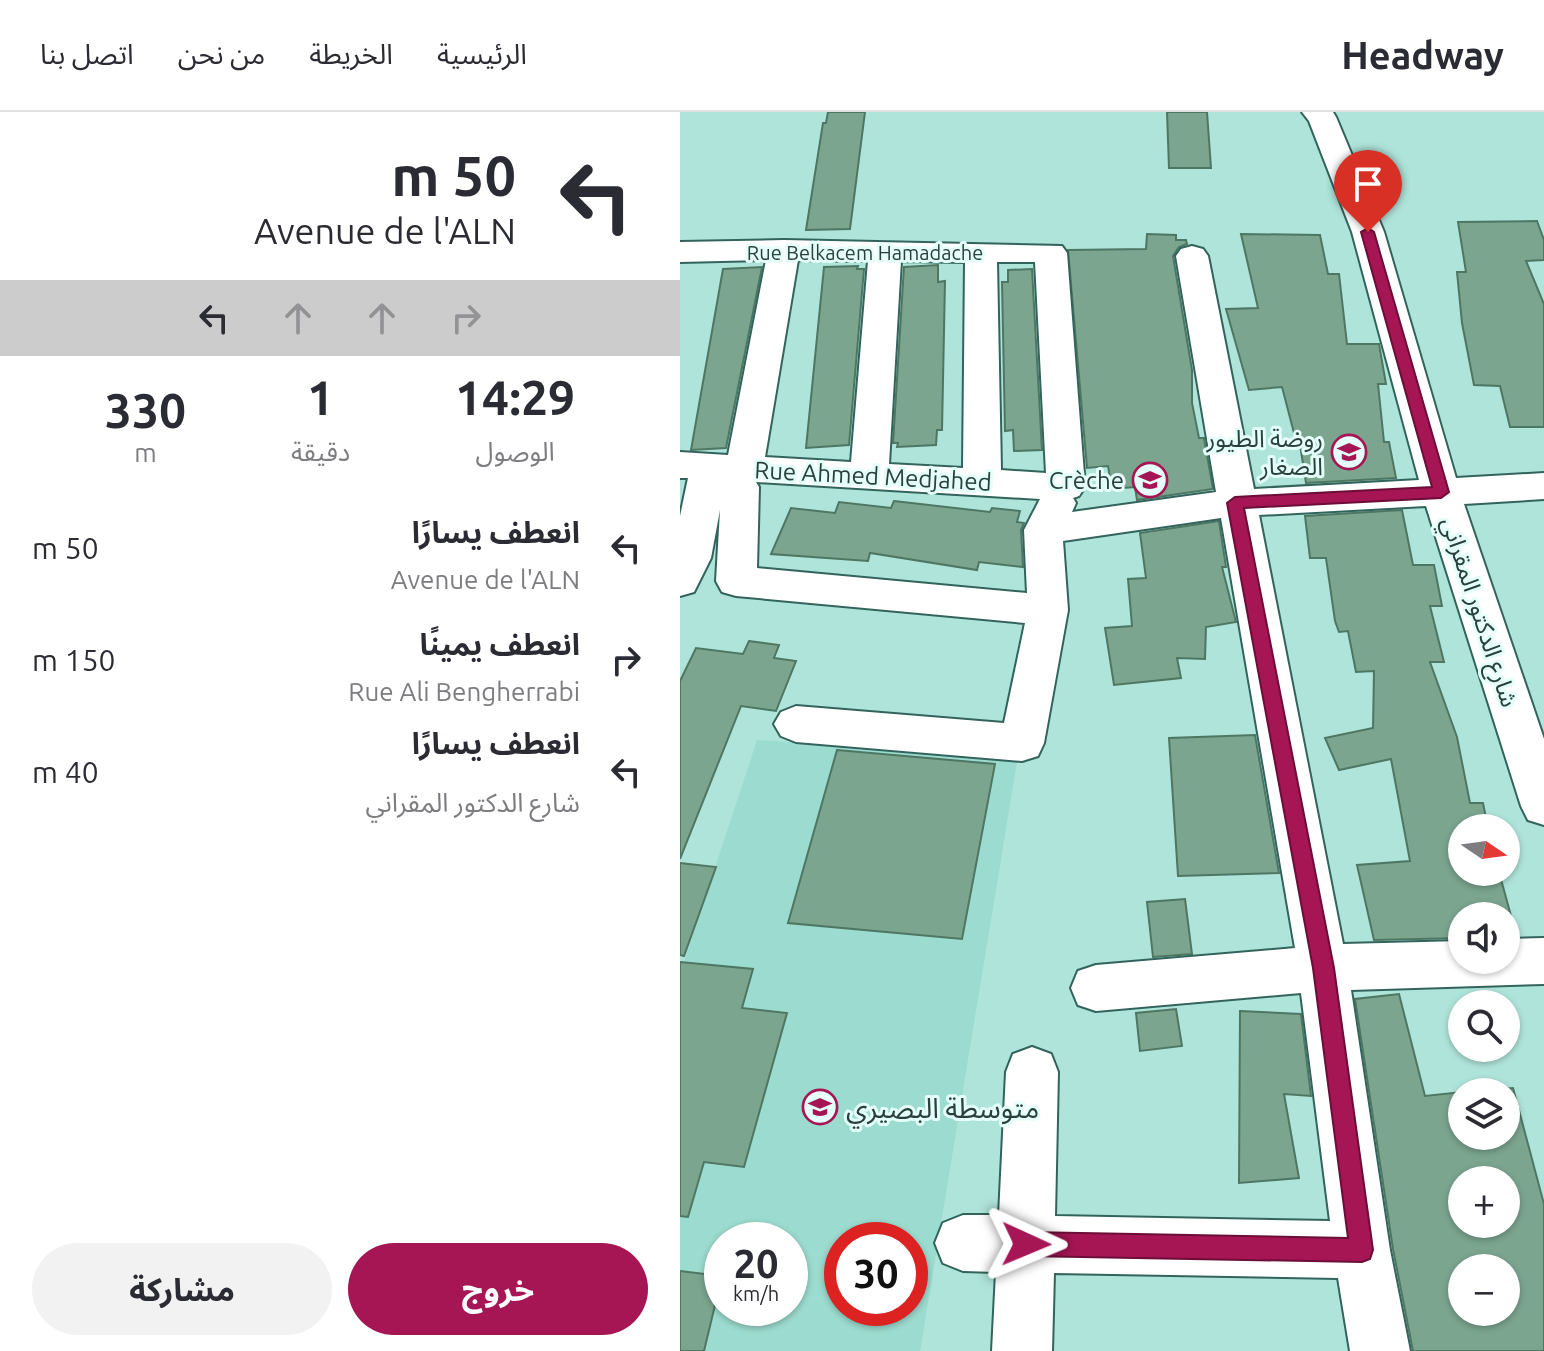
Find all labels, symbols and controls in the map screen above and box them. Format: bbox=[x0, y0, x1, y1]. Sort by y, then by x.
text: Headway bbox=[1341, 34, 1504, 76]
text: اتصل بنا bbox=[40, 38, 134, 69]
text: من نحن bbox=[178, 38, 265, 69]
text: الخريطة bbox=[309, 38, 393, 69]
text: الرئيسية bbox=[437, 38, 527, 69]
text: 50 m bbox=[391, 144, 516, 207]
icon: left bbox=[544, 144, 648, 248]
pin bbox=[1334, 150, 1402, 232]
icon: arrive bbox=[1346, 162, 1390, 206]
text: Avenue de l'ALN bbox=[254, 210, 516, 251]
street label: Rue Belkacem Hamadache bbox=[747, 241, 983, 264]
icon: left bbox=[192, 296, 236, 340]
icon: ahead bbox=[276, 296, 320, 340]
icon: ahead bbox=[360, 296, 404, 340]
icon: right bbox=[444, 296, 488, 340]
text: 1 bbox=[307, 370, 334, 424]
text: 14:29 bbox=[455, 370, 575, 424]
text: 330 bbox=[105, 383, 186, 437]
place label: روضة الطيور الصغار bbox=[1206, 425, 1323, 481]
school or university icon: روضة الطيور الصغار bbox=[1330, 433, 1368, 471]
text: دقيقة bbox=[291, 437, 350, 466]
text: الوصول bbox=[476, 437, 555, 466]
text: m bbox=[134, 438, 157, 467]
street label: Rue Ahmed Medjahed bbox=[754, 456, 992, 496]
school or university icon: Crèche bbox=[1131, 461, 1169, 499]
place label: Crèche bbox=[1049, 467, 1124, 494]
street label: شارع الدكتور المقراني bbox=[1431, 514, 1523, 712]
text: انعطف يسارًا bbox=[412, 515, 580, 549]
icon: left bbox=[604, 526, 648, 570]
text: 50 m bbox=[32, 531, 99, 565]
text: Avenue de l'ALN bbox=[391, 565, 580, 594]
text: انعطف يمينًا bbox=[420, 627, 580, 661]
icon: right bbox=[604, 638, 648, 682]
text: 150 m bbox=[32, 643, 116, 677]
text: Rue Ali Bengherrabi bbox=[348, 677, 580, 706]
text: انعطف يسارًا bbox=[412, 726, 580, 760]
icon: left bbox=[604, 750, 648, 794]
text: 40 m bbox=[32, 755, 99, 789]
text: شارع الدكتور المقراني bbox=[366, 788, 580, 817]
north arrow bbox=[1448, 814, 1520, 886]
map controls bbox=[1448, 814, 1520, 1326]
button: sound bbox=[1448, 902, 1520, 974]
button: search bbox=[1448, 990, 1520, 1062]
button: layers bbox=[1448, 1078, 1520, 1150]
school or university icon: متوسطة البصيري bbox=[801, 1088, 839, 1126]
place label: متوسطة البصيري bbox=[846, 1092, 1039, 1129]
button: + bbox=[1448, 1166, 1520, 1238]
position arrow bbox=[984, 1202, 1068, 1286]
speed limit sign: 30 bbox=[824, 1222, 928, 1326]
text: 20 bbox=[733, 1241, 779, 1286]
button: مشاركة bbox=[32, 1243, 332, 1335]
button: خروج bbox=[348, 1243, 648, 1335]
button: − bbox=[1448, 1254, 1520, 1326]
text: km/h bbox=[733, 1282, 779, 1305]

